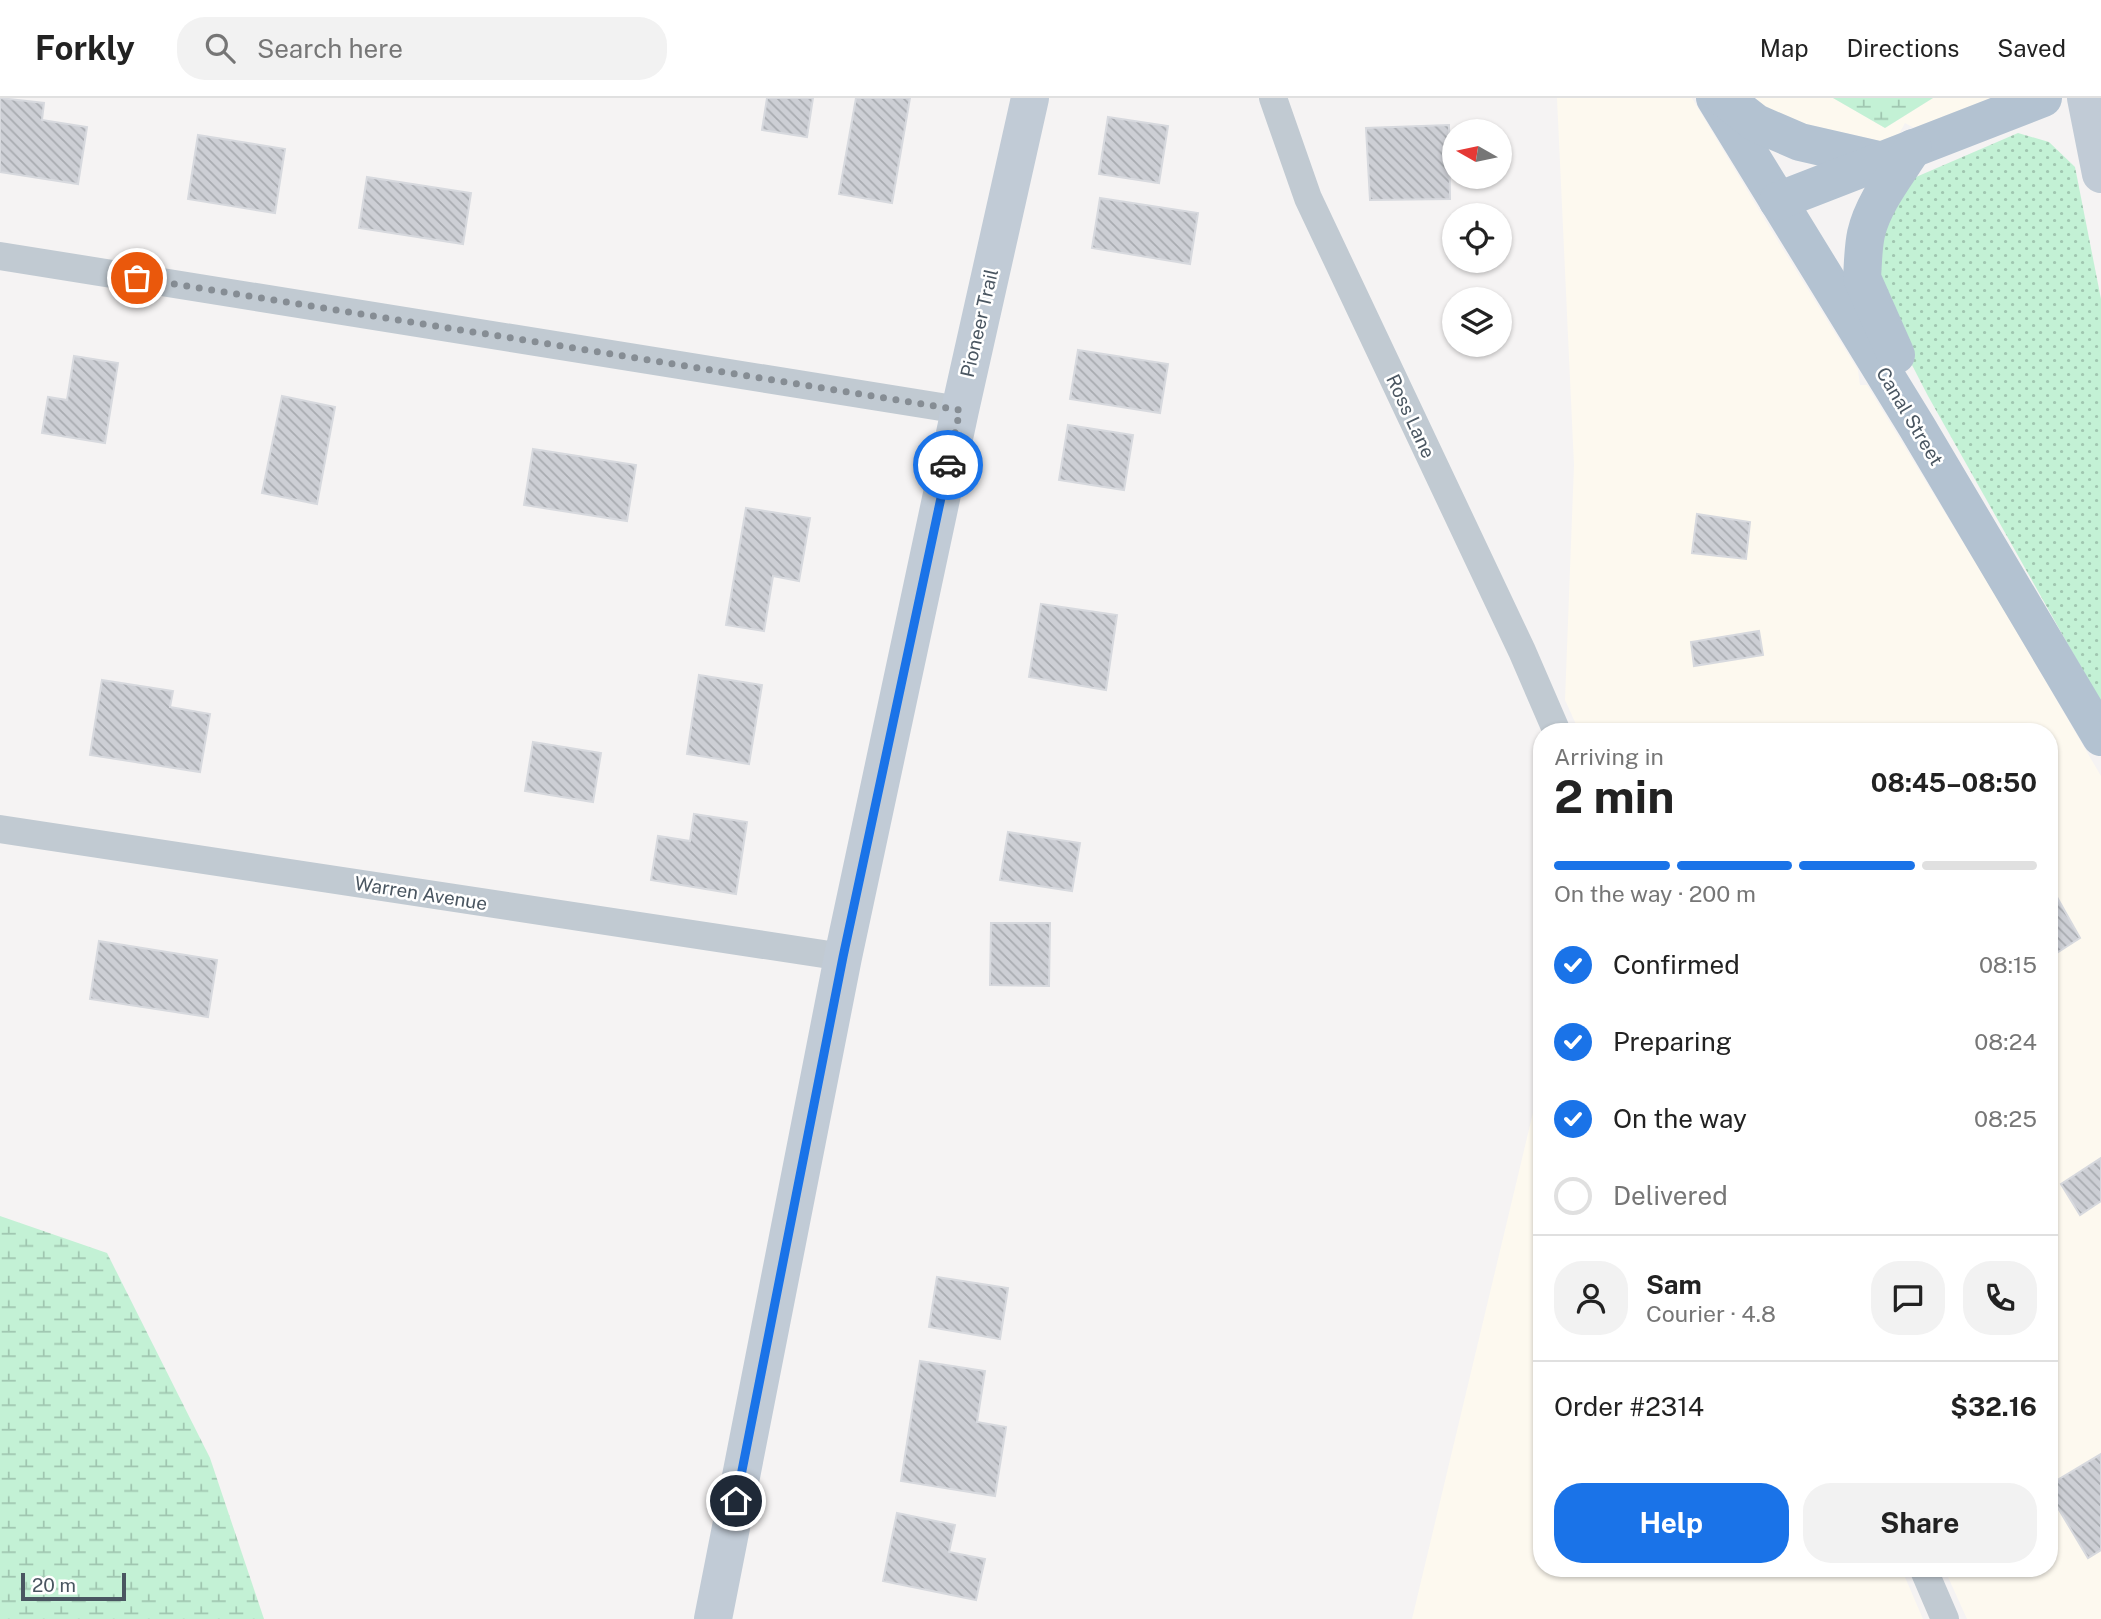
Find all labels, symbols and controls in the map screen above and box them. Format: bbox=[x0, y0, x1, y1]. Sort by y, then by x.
search box bbox=[177, 17, 667, 80]
text: Forkly bbox=[35, 29, 135, 67]
icon: search bbox=[201, 29, 239, 67]
text: Search here bbox=[257, 33, 403, 64]
text: Map bbox=[1760, 34, 1809, 62]
text: Directions bbox=[1847, 34, 1959, 62]
text: Saved bbox=[1997, 34, 2066, 62]
north arrow bbox=[1442, 119, 1512, 189]
map controls bbox=[1442, 119, 1512, 357]
button: locate bbox=[1442, 203, 1512, 273]
pin bbox=[107, 248, 167, 308]
icon: bag bbox=[118, 259, 156, 297]
street label: Pioneer Trail bbox=[956, 266, 1002, 380]
button: layers bbox=[1442, 287, 1512, 357]
street label: Canal Street bbox=[1872, 363, 1948, 469]
street label: Ross Lane bbox=[1382, 371, 1440, 461]
courier bbox=[913, 430, 983, 500]
icon: car bbox=[929, 446, 967, 484]
text: Arriving in bbox=[1554, 743, 1664, 770]
text: 08:45–08:50 bbox=[1871, 767, 2037, 798]
text: 2 min bbox=[1554, 769, 1674, 823]
street label: Warren Avenue bbox=[353, 872, 489, 914]
text: On the way · 200 m bbox=[1554, 880, 1756, 907]
icon: check bbox=[1554, 946, 1592, 984]
text: Confirmed bbox=[1613, 949, 1740, 980]
text: 08:15 bbox=[1979, 951, 2037, 978]
icon: check bbox=[1554, 1023, 1592, 1061]
text: Preparing bbox=[1613, 1026, 1732, 1057]
text: 08:24 bbox=[1974, 1028, 2037, 1055]
icon: check bbox=[1554, 1100, 1592, 1138]
text: On the way bbox=[1613, 1103, 1747, 1134]
text: 08:25 bbox=[1974, 1105, 2037, 1132]
text: Delivered bbox=[1613, 1180, 1728, 1211]
button: person bbox=[1554, 1261, 1628, 1335]
button: chat bbox=[1871, 1261, 1945, 1335]
button: phone bbox=[1963, 1261, 2037, 1335]
text: Sam bbox=[1646, 1269, 1702, 1300]
text: Courier · 4.8 bbox=[1646, 1300, 1776, 1327]
text: Order #2314 bbox=[1554, 1391, 1704, 1422]
text: $32.16 bbox=[1950, 1391, 2037, 1422]
pin bbox=[706, 1471, 766, 1531]
icon: home bbox=[717, 1482, 755, 1520]
button: Help bbox=[1554, 1483, 1789, 1563]
button: Share bbox=[1803, 1483, 2037, 1563]
scale bar bbox=[21, 1570, 126, 1602]
text: 20 m bbox=[32, 1574, 76, 1596]

